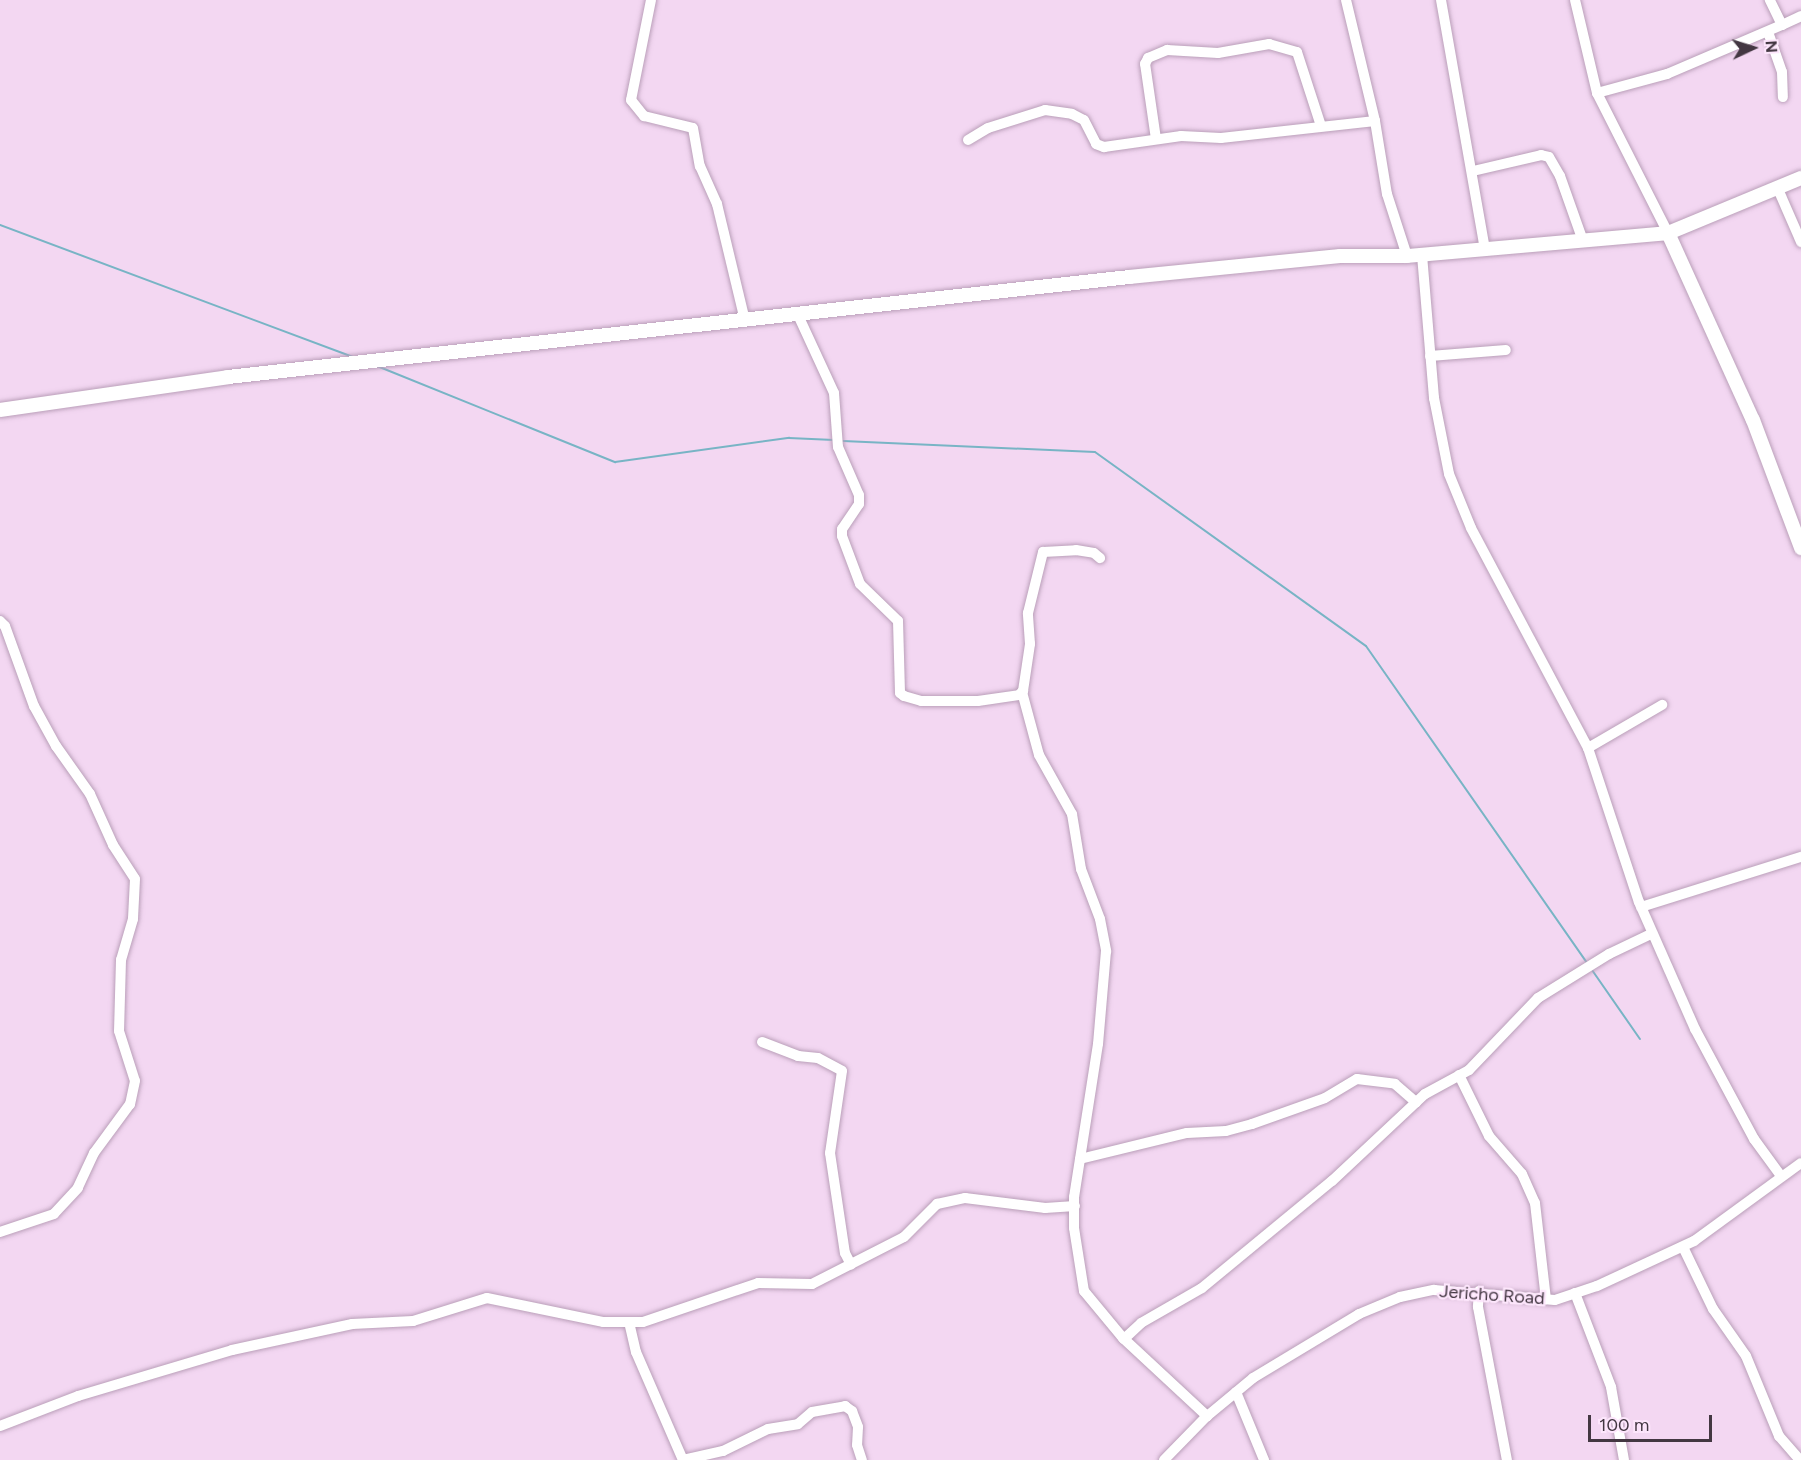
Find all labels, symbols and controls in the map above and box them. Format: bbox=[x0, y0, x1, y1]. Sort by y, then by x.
north arrow bbox=[1723, 18, 1783, 78]
text: N bbox=[1762, 40, 1781, 54]
street label: Jericho Road bbox=[1439, 1281, 1545, 1309]
scale bar bbox=[1591, 1403, 1716, 1441]
text: 100 m bbox=[1599, 1414, 1649, 1436]

